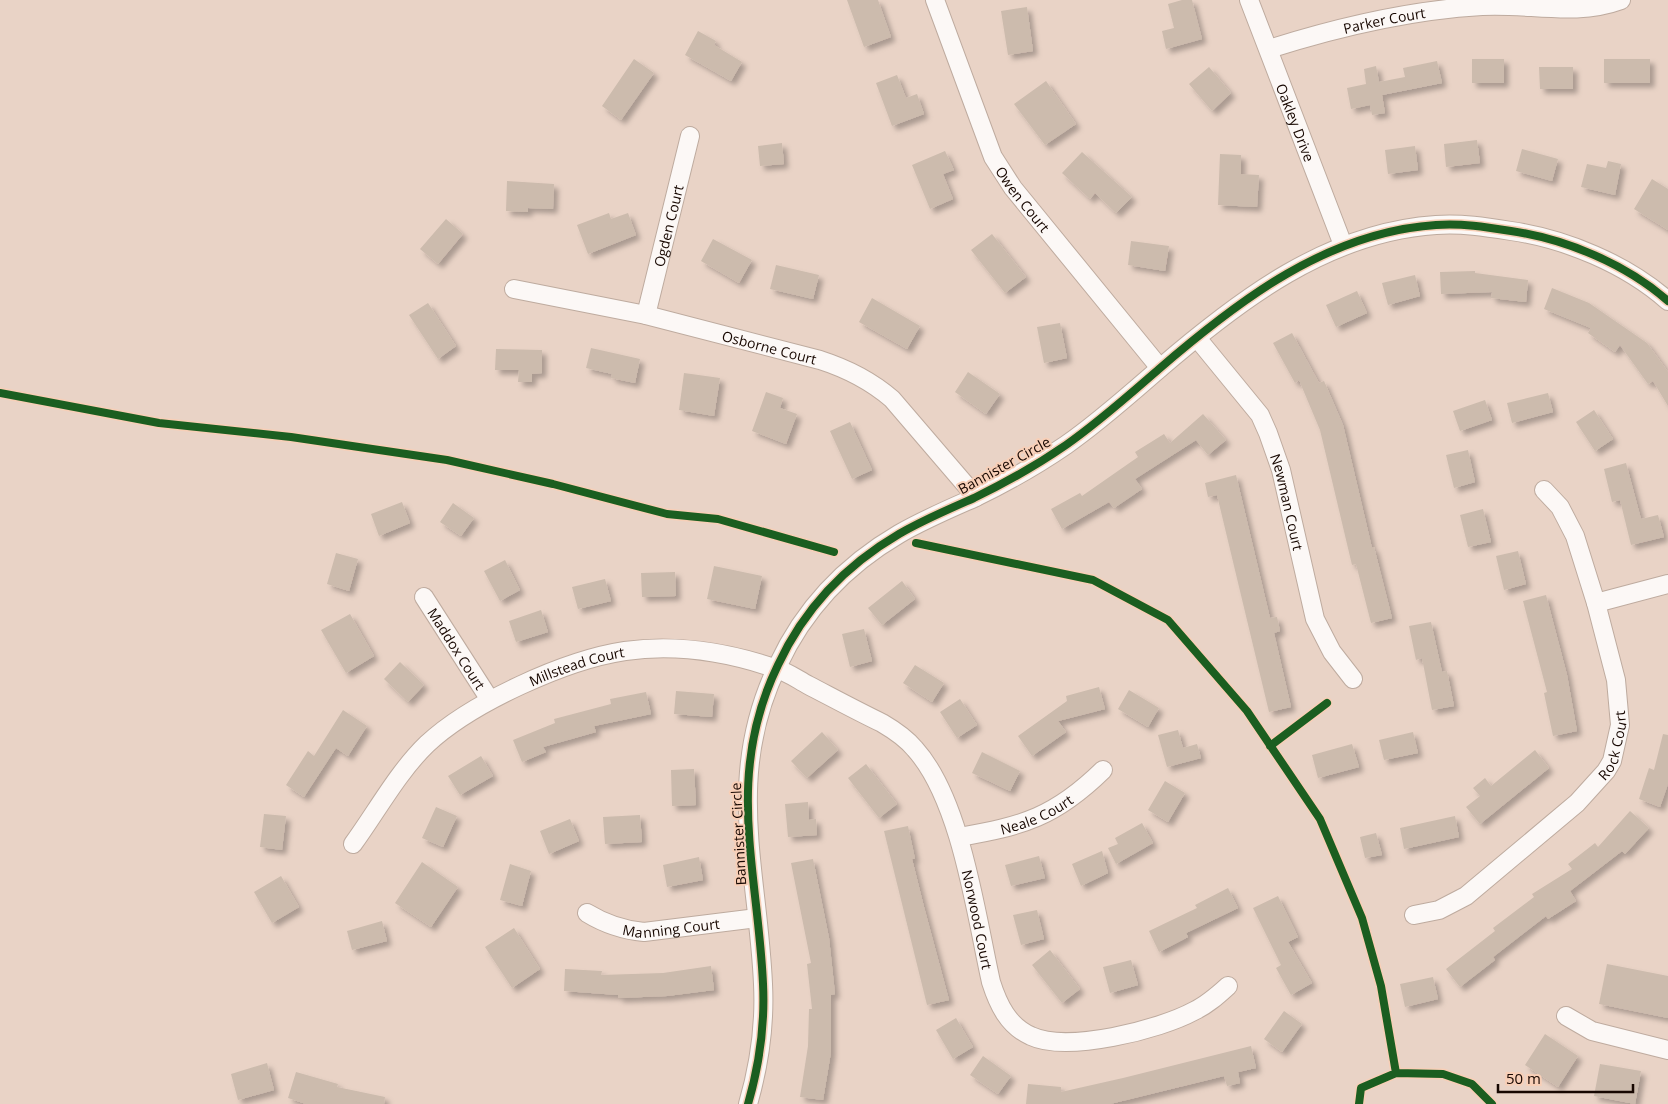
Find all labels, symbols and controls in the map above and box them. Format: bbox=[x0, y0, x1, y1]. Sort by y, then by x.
street label: Parker Court bbox=[1341, 3, 1427, 37]
street label: Oakley Drive bbox=[1272, 80, 1320, 164]
street label: Owen Court bbox=[992, 162, 1054, 236]
street label: Ogden Court bbox=[649, 183, 687, 269]
street label: Osborne Court bbox=[720, 326, 819, 368]
street label: Bannister Circle bbox=[955, 432, 1054, 498]
street label: Newman Court bbox=[1266, 451, 1309, 552]
street label: Maddox Court bbox=[424, 604, 490, 693]
street label: Millstead Court bbox=[526, 642, 626, 690]
street label: Rock Court bbox=[1593, 710, 1630, 784]
street label: Bannister Circle bbox=[726, 782, 750, 886]
street label: Neale Court bbox=[998, 790, 1076, 838]
street label: Norwood Court bbox=[958, 868, 997, 971]
street label: Manning Court bbox=[621, 913, 721, 942]
scale bar bbox=[1498, 1062, 1633, 1094]
text: 50 m bbox=[1506, 1068, 1541, 1088]

